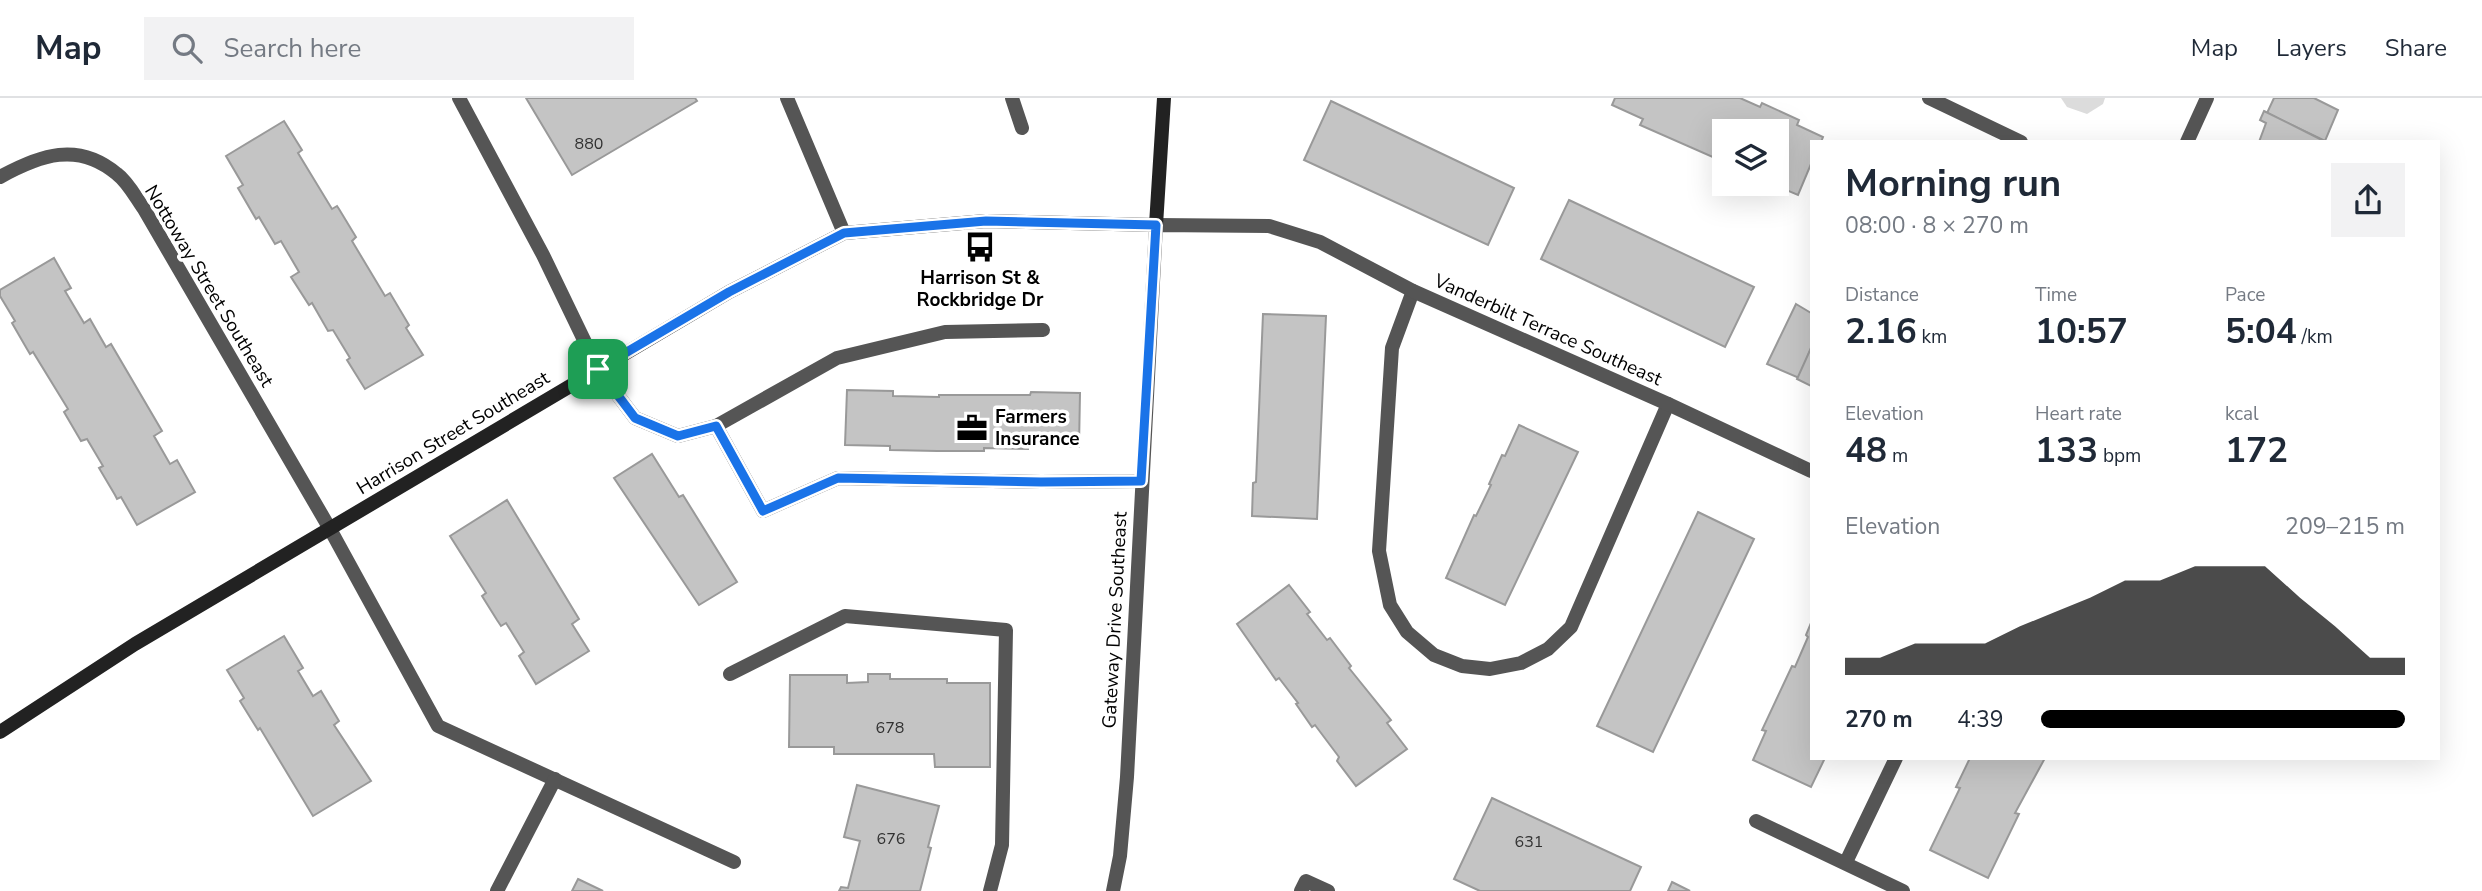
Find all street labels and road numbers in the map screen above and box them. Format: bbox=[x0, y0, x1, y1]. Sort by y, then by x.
street label: Nottoway Street Southeast bbox=[138, 180, 280, 392]
street label: Vanderbilt Terrace Southeast bbox=[1429, 268, 1666, 392]
street label: Harrison Street Southeast bbox=[352, 365, 555, 501]
street label: Gateway Drive Southeast bbox=[1096, 511, 1134, 729]

